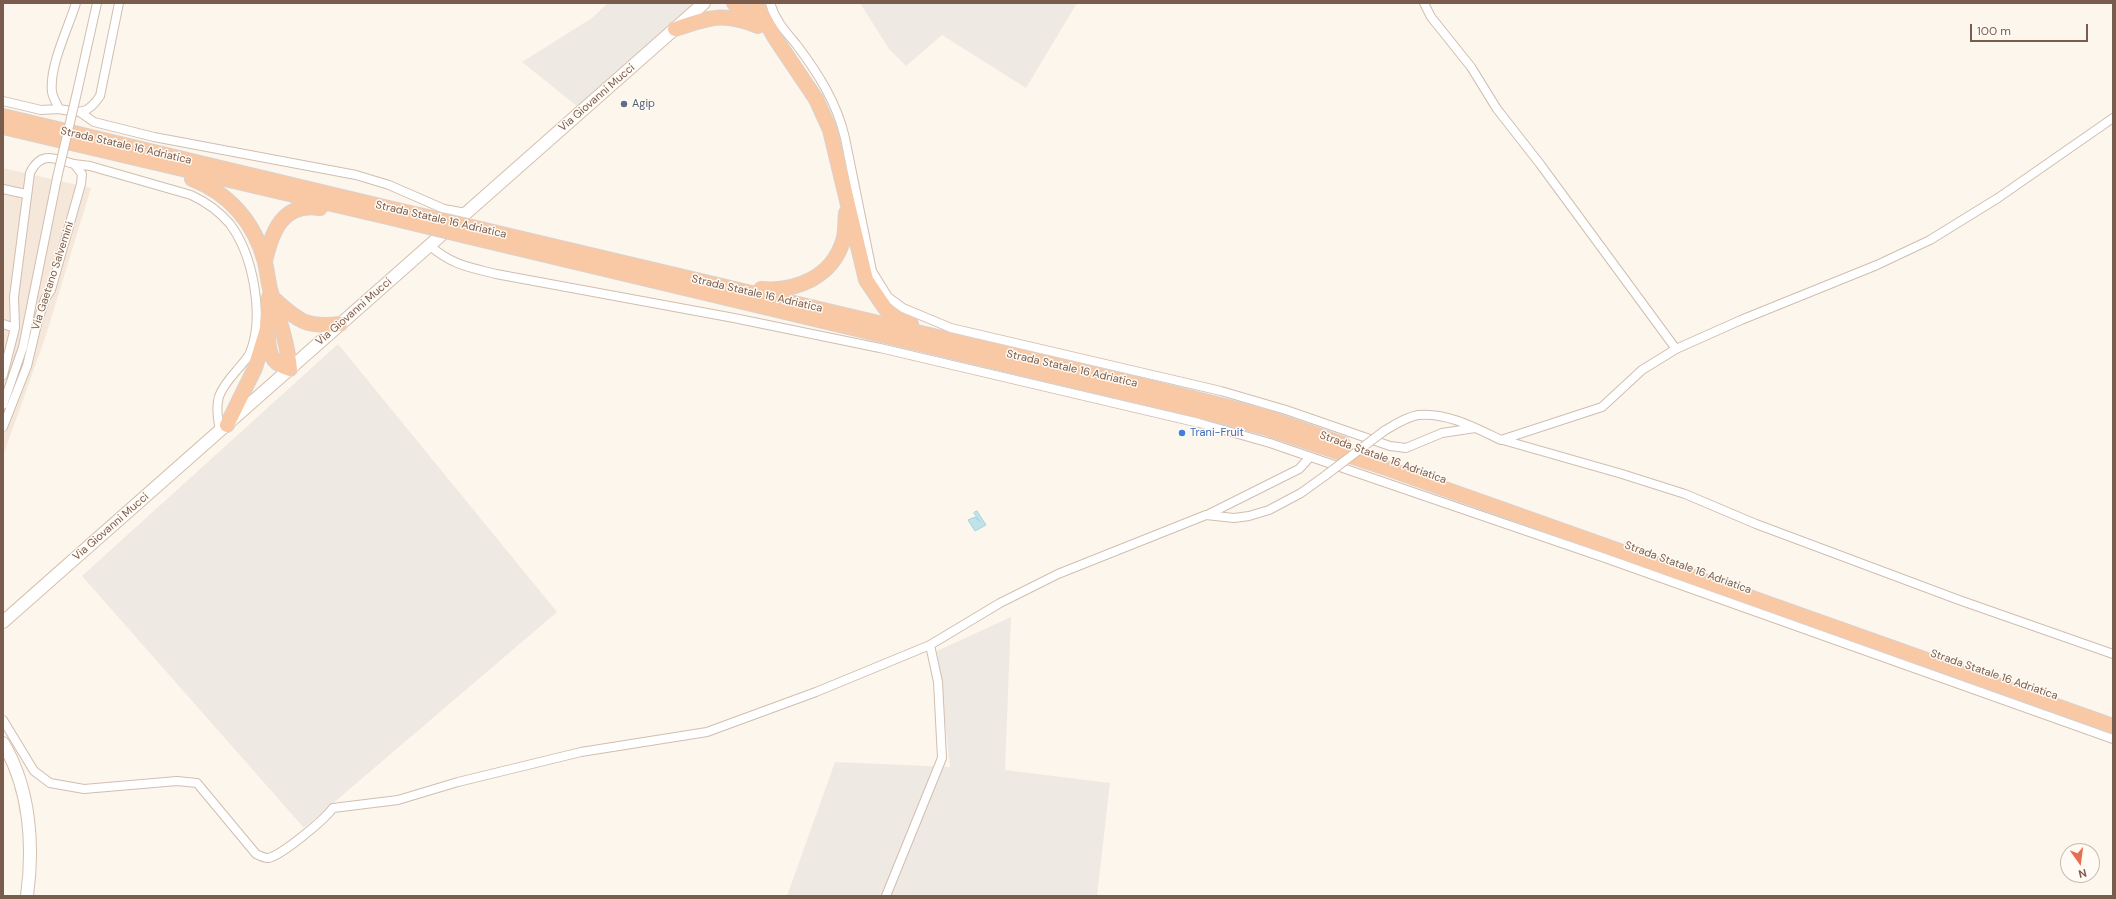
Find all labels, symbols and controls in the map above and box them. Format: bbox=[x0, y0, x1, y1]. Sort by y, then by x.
scale bar bbox=[1972, 16, 2090, 42]
text: 100 m bbox=[1977, 23, 2011, 39]
street label: Via Giovanni Mucci bbox=[556, 61, 638, 135]
place label: Agip bbox=[632, 97, 655, 111]
marker: Agip bbox=[619, 99, 629, 109]
street label: Strada Statale 16 Adriatica bbox=[59, 125, 193, 167]
street label: Strada Statale 16 Adriatica bbox=[374, 199, 508, 241]
street label: Via Gaetano Salvemini bbox=[29, 220, 77, 332]
street label: Strada Statale 16 Adriatica bbox=[690, 273, 824, 315]
street label: Via Giovanni Mucci bbox=[313, 275, 395, 349]
street label: Strada Statale 16 Adriatica bbox=[1005, 348, 1139, 390]
place label: Trani-Fruit bbox=[1190, 426, 1244, 440]
marker: Trani-Fruit bbox=[1177, 428, 1187, 438]
street label: Strada Statale 16 Adriatica bbox=[1318, 429, 1448, 487]
street label: Via Giovanni Mucci bbox=[70, 490, 152, 564]
street label: Strada Statale 16 Adriatica bbox=[1623, 539, 1753, 597]
street label: Strada Statale 16 Adriatica bbox=[1929, 647, 2059, 703]
north arrow bbox=[2060, 843, 2100, 883]
text: N bbox=[2077, 866, 2088, 881]

